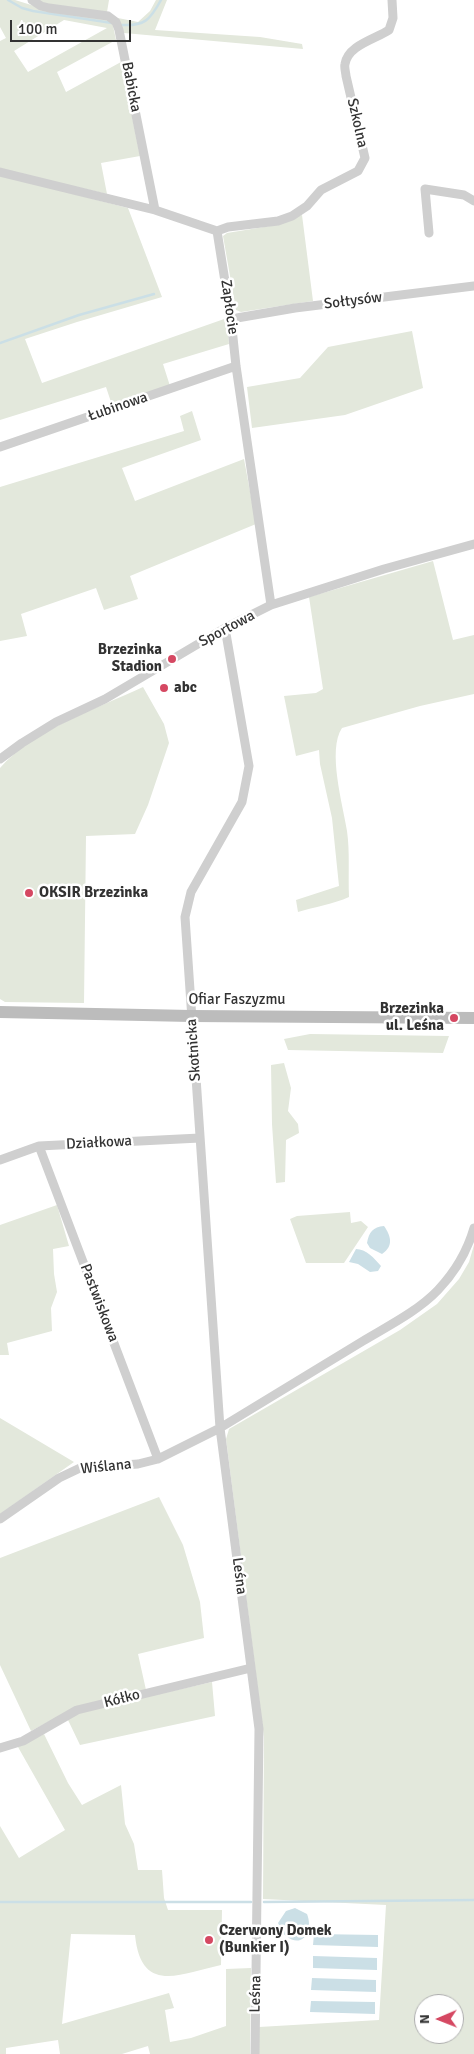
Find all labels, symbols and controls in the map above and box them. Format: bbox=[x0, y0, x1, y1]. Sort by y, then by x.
scale bar bbox=[12, 10, 134, 42]
text: 100 m bbox=[18, 20, 58, 38]
street label: Babicka bbox=[117, 60, 145, 114]
street label: Szkolna bbox=[343, 97, 371, 149]
street label: Zapłocie bbox=[216, 278, 242, 336]
street label: Sołtysów bbox=[323, 288, 383, 314]
street label: Łubinowa bbox=[86, 388, 150, 426]
street label: Sportowa bbox=[196, 607, 258, 651]
place label: Brzezinka Stadion bbox=[98, 641, 162, 676]
marker: Brzezinka Stadion bbox=[166, 653, 178, 665]
place label: abc bbox=[174, 679, 197, 697]
marker: abc bbox=[158, 682, 170, 694]
place label: OKSIR Brzezinka bbox=[39, 884, 148, 902]
marker: OKSIR Brzezinka bbox=[23, 887, 35, 899]
street label: Ofiar Faszyzmu bbox=[188, 991, 286, 1009]
place label: Brzezinka ul. Leśna bbox=[380, 1000, 444, 1035]
marker: Brzezinka ul. Leśna bbox=[448, 1012, 460, 1024]
street label: Skotnicka bbox=[183, 1018, 205, 1082]
street label: Działkowa bbox=[66, 1132, 132, 1154]
street label: Pastwiskowa bbox=[76, 1261, 122, 1345]
street label: Wiślana bbox=[80, 1455, 132, 1479]
street label: Leśna bbox=[228, 1556, 250, 1596]
street label: Kółko bbox=[102, 1686, 142, 1712]
place label: Czerwony Domek (Bunkier I) bbox=[219, 1922, 332, 1957]
marker: Czerwony Domek (Bunkier I) bbox=[203, 1934, 215, 1946]
street label: Leśna bbox=[247, 1975, 265, 2013]
north arrow bbox=[414, 1994, 464, 2044]
text: N bbox=[416, 2014, 433, 2024]

